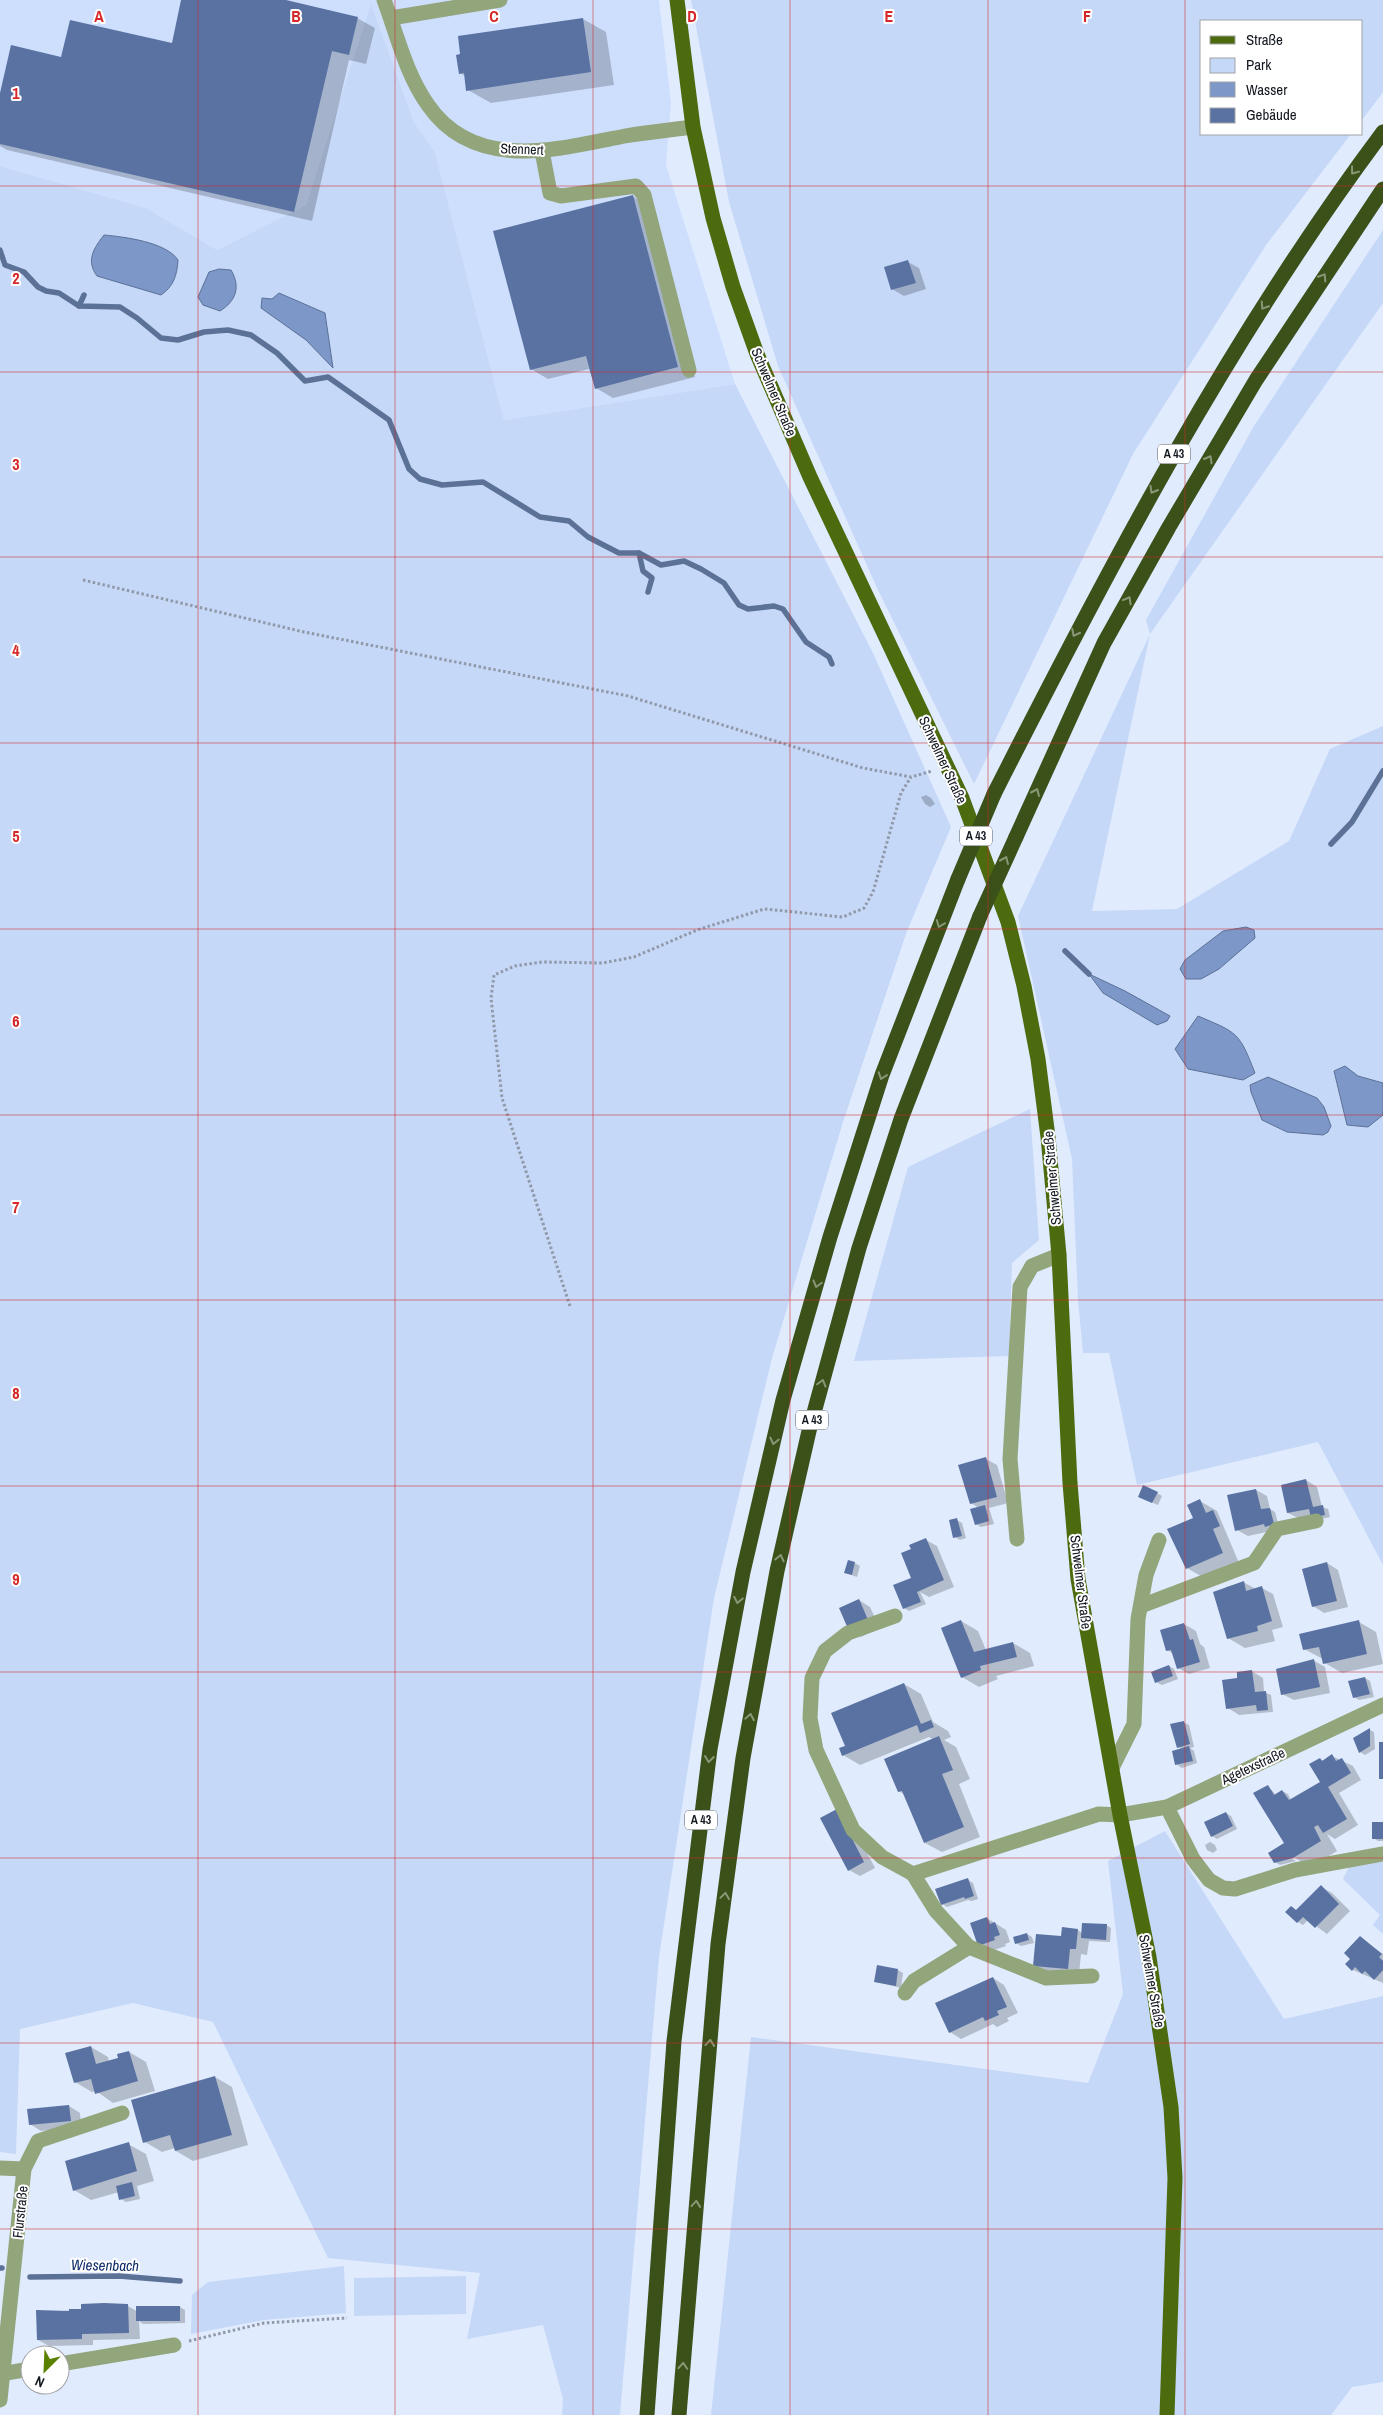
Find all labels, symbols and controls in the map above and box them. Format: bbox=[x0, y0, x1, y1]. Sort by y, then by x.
text: A bbox=[94, 5, 104, 27]
text: B bbox=[291, 5, 301, 27]
text: C bbox=[489, 5, 499, 27]
text: D bbox=[687, 5, 697, 27]
text: E bbox=[885, 5, 894, 27]
text: F bbox=[1083, 5, 1091, 27]
legend bbox=[1200, 20, 1363, 135]
text: Straße bbox=[1246, 29, 1283, 50]
text: Park bbox=[1246, 54, 1272, 75]
text: Wasser bbox=[1246, 79, 1287, 100]
text: 1 bbox=[12, 82, 20, 104]
text: Gebäude bbox=[1246, 104, 1297, 125]
street label: Stennert bbox=[500, 139, 544, 159]
one-way arrow bbox=[1351, 165, 1360, 175]
text: 2 bbox=[12, 267, 20, 289]
one-way arrow bbox=[1317, 273, 1326, 283]
one-way arrow bbox=[1261, 301, 1270, 310]
street label: Schwelmer Straße bbox=[747, 345, 801, 439]
road number: A 43 bbox=[1158, 444, 1190, 464]
text: 3 bbox=[12, 453, 20, 475]
one-way arrow bbox=[1202, 456, 1212, 465]
one-way arrow bbox=[1149, 485, 1159, 494]
one-way arrow bbox=[1122, 596, 1132, 605]
one-way arrow bbox=[1071, 628, 1081, 637]
text: 4 bbox=[12, 639, 20, 661]
street label: Schwelmer Straße bbox=[915, 713, 971, 807]
one-way arrow bbox=[1030, 788, 1041, 797]
text: 5 bbox=[12, 825, 20, 847]
road number: A 43 bbox=[960, 826, 992, 846]
one-way arrow bbox=[999, 856, 1010, 865]
one-way arrow bbox=[936, 919, 947, 928]
text: 6 bbox=[12, 1010, 20, 1032]
one-way arrow bbox=[878, 1071, 888, 1079]
street label: Schwelmer Straße bbox=[1039, 1130, 1065, 1226]
text: 7 bbox=[12, 1196, 20, 1218]
one-way arrow bbox=[812, 1280, 822, 1288]
one-way arrow bbox=[816, 1378, 827, 1387]
text: 8 bbox=[12, 1382, 20, 1404]
road number: A 43 bbox=[796, 1410, 828, 1430]
one-way arrow bbox=[769, 1437, 780, 1445]
street label: Schwelmer Straße bbox=[1066, 1534, 1096, 1630]
one-way arrow bbox=[774, 1553, 785, 1562]
text: 9 bbox=[12, 1568, 20, 1590]
one-way arrow bbox=[733, 1595, 744, 1604]
one-way arrow bbox=[745, 1713, 755, 1722]
street label: Agetexstraße bbox=[1217, 1743, 1288, 1789]
one-way arrow bbox=[704, 1755, 714, 1764]
road number: A 43 bbox=[685, 1810, 717, 1830]
one-way arrow bbox=[719, 1891, 729, 1900]
street label: Schwelmer Straße bbox=[1135, 1933, 1169, 2029]
one-way arrow bbox=[704, 2038, 715, 2046]
street label: Flurstraße bbox=[8, 2185, 32, 2239]
one-way arrow bbox=[690, 2200, 701, 2208]
water label: Wiesenbach bbox=[71, 2254, 139, 2276]
north arrow bbox=[20, 2345, 70, 2395]
one-way arrow bbox=[677, 2362, 688, 2370]
text: N bbox=[32, 2372, 47, 2392]

